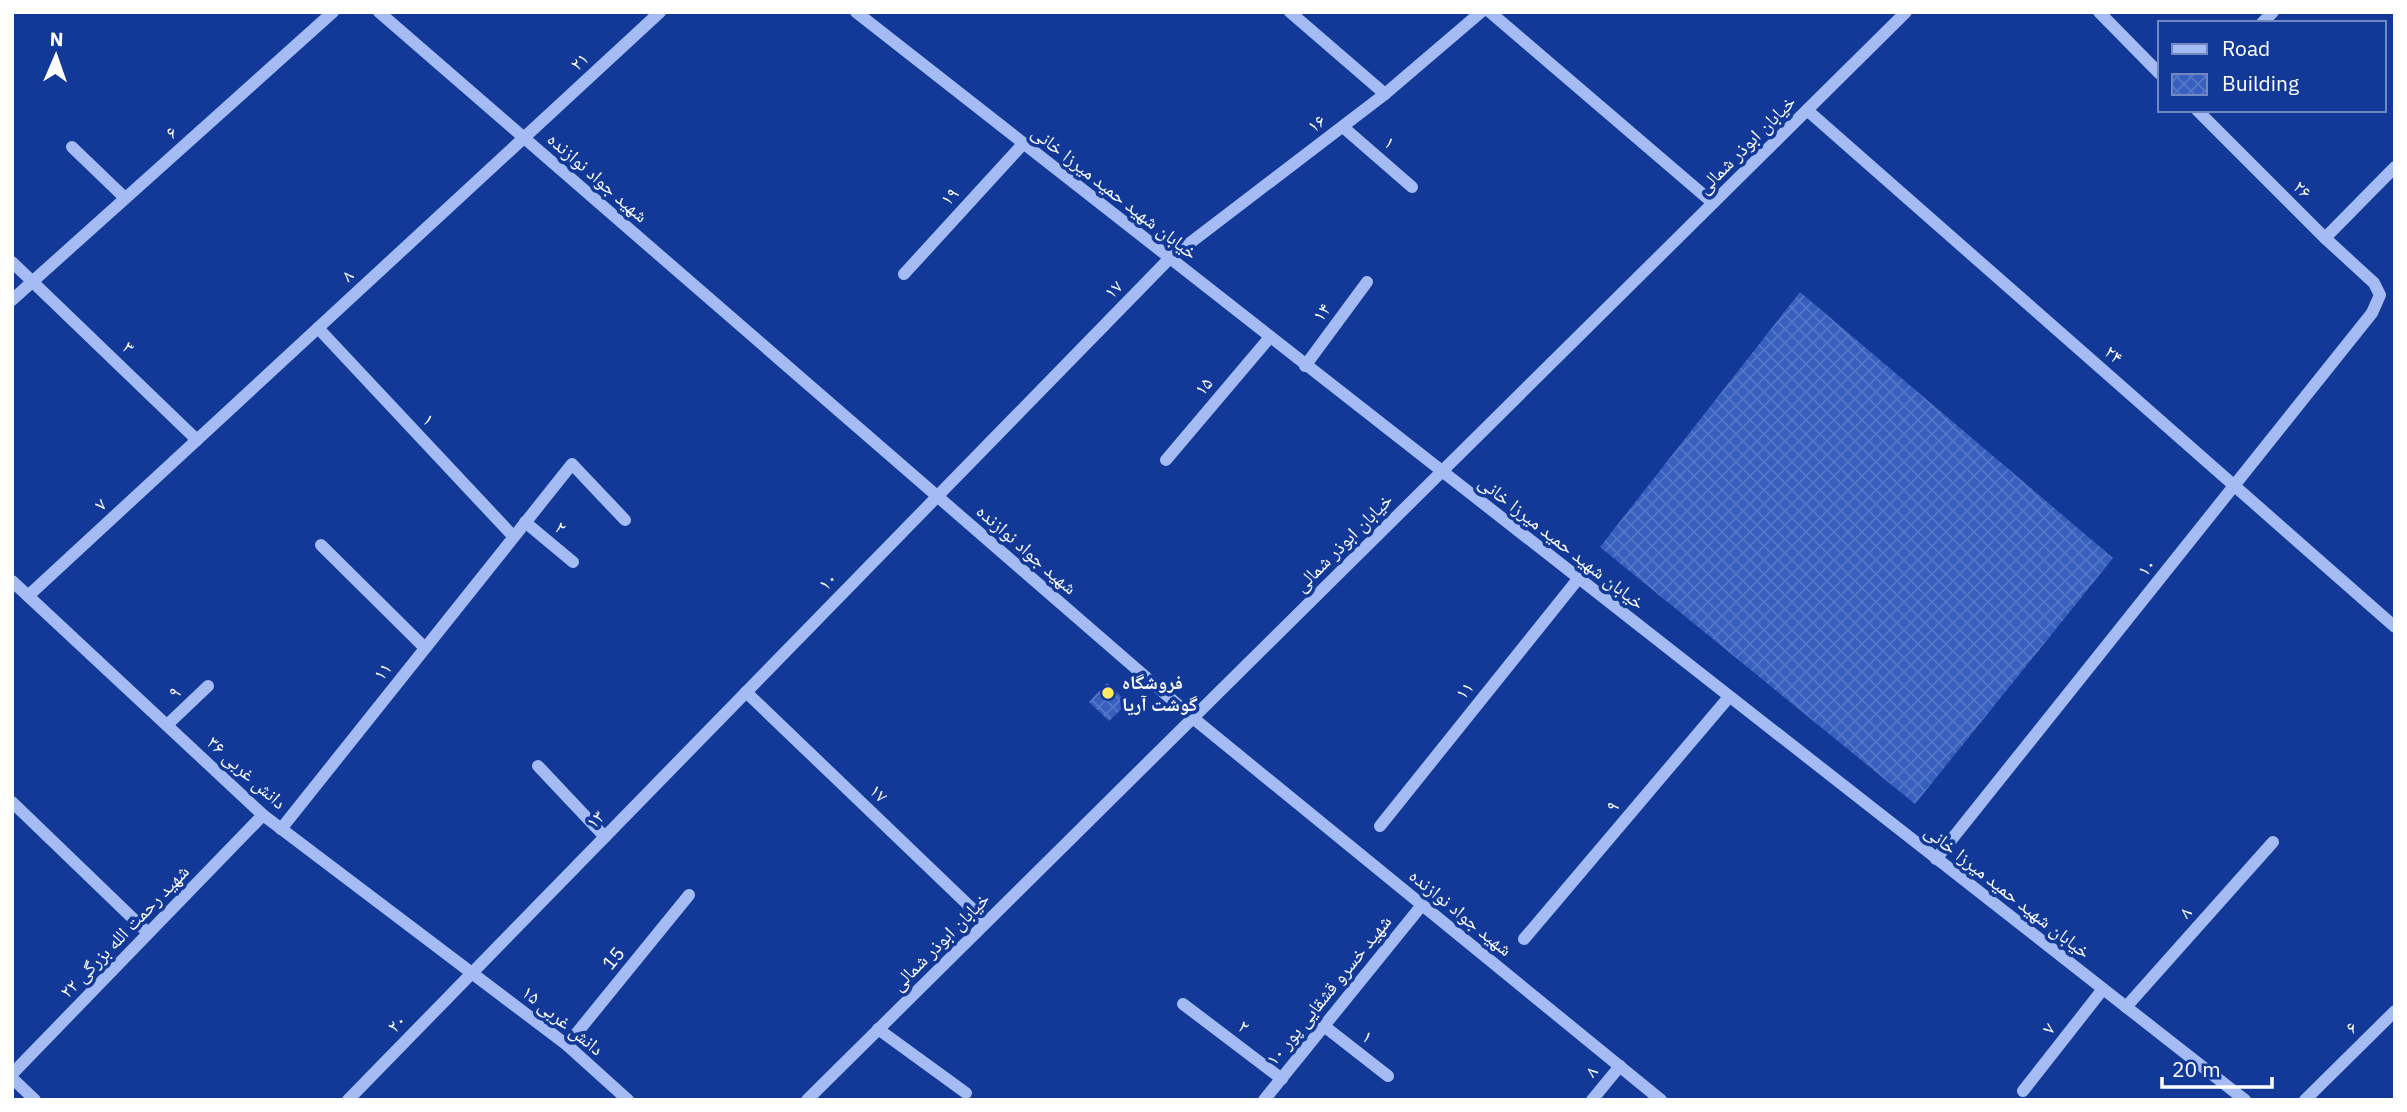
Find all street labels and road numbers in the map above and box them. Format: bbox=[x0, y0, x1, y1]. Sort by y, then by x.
street label: ۲۱ bbox=[565, 46, 593, 76]
street label: خیابان ابوذر شمالی bbox=[1692, 90, 1800, 198]
street label: ۱۶ bbox=[1302, 108, 1330, 138]
street label: ۶ bbox=[160, 120, 182, 144]
street label: خیابان شهید حمید میرزا خانی bbox=[1027, 120, 1203, 264]
street label: شهید جواد نوازنده bbox=[543, 127, 653, 227]
street label: ۱ bbox=[1379, 130, 1401, 154]
street label: ۲۶ bbox=[2288, 174, 2318, 204]
street label: ۱۹ bbox=[934, 182, 964, 210]
street label: ۸ bbox=[336, 263, 359, 287]
street label: ۱۷ bbox=[1098, 274, 1128, 303]
street label: ۱۴ bbox=[1306, 298, 1336, 326]
street label: ۳ bbox=[118, 335, 140, 359]
street label: ۲۴ bbox=[2100, 339, 2128, 369]
street label: ۱۵ bbox=[1188, 372, 1218, 400]
street label: ۱ bbox=[417, 408, 441, 430]
street label: خیابان شهید حمید میرزا خانی bbox=[1474, 470, 1650, 614]
street label: خیابان ابوذر شمالی bbox=[1289, 488, 1397, 596]
street label: ۷ bbox=[89, 492, 112, 516]
street label: شهید جواد نوازنده bbox=[972, 499, 1082, 599]
street label: ۲ bbox=[550, 515, 572, 539]
street label: ۱۰ bbox=[2131, 553, 2161, 581]
street label: ۱۰ bbox=[812, 567, 842, 595]
street label: ۱۱ bbox=[367, 657, 397, 685]
street label: ۱۱ bbox=[1449, 676, 1479, 704]
street label: ۹ bbox=[163, 680, 185, 704]
street label: دانش غربی ۳۶ bbox=[202, 730, 292, 814]
street label: ۱۷ bbox=[865, 778, 894, 808]
street label: ۹ bbox=[1600, 795, 1624, 817]
street label: ۱۳ bbox=[580, 805, 610, 833]
street label: خیابان شهید حمید میرزا خانی bbox=[1920, 819, 2096, 963]
street label: شهید رحمت الله بزرگی ۲۲ bbox=[54, 859, 194, 1003]
street label: شهید جواد نوازنده bbox=[1405, 863, 1517, 961]
street label: خیابان ابوذر شمالی bbox=[886, 887, 994, 995]
street label: ۸ bbox=[2173, 900, 2197, 923]
street label: شهید خسرو قشقایی پور ۱۰ bbox=[1260, 910, 1396, 1070]
street label: 15 bbox=[596, 942, 630, 974]
street label: دانش غربی ۱۵ bbox=[517, 980, 609, 1060]
street label: ۲۰ bbox=[381, 1009, 411, 1037]
street label: ۲ bbox=[1233, 1014, 1255, 1038]
street label: ۶ bbox=[2339, 1015, 2363, 1039]
street label: ۷ bbox=[2036, 1017, 2060, 1039]
street label: ۱ bbox=[1358, 1024, 1378, 1048]
street label: ۸ bbox=[1579, 1060, 1603, 1082]

